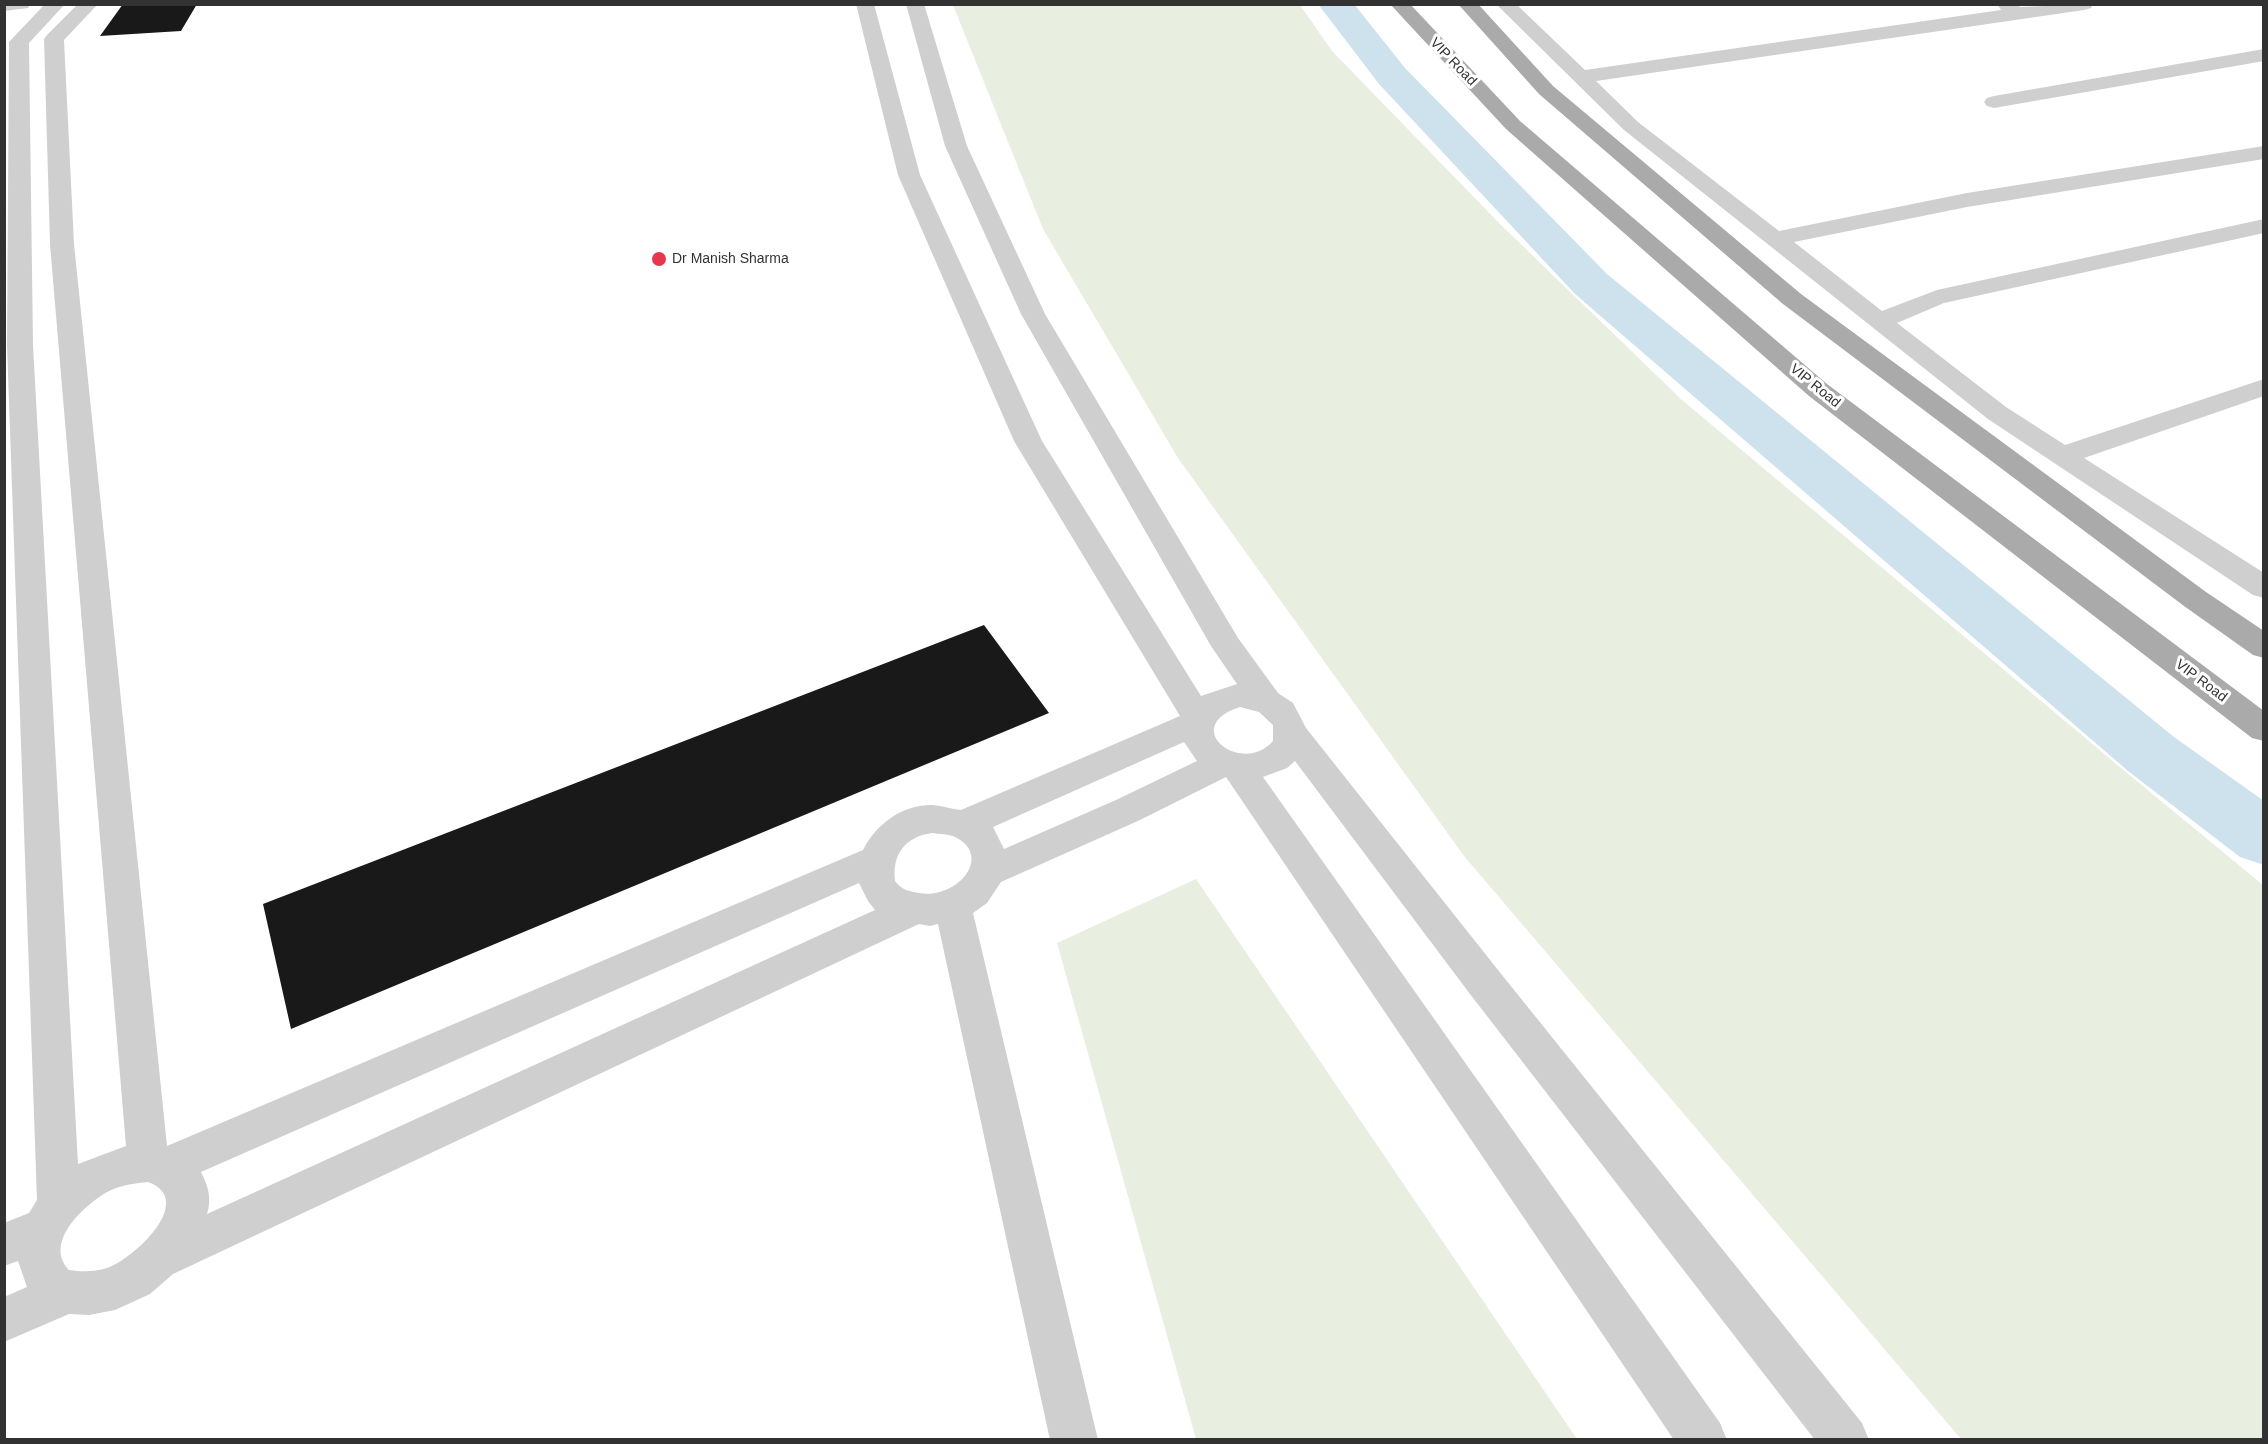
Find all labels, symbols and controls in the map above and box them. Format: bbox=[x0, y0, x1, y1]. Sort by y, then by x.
street label: VIP Road bbox=[1426, 35, 1480, 89]
marker: Dr Manish Sharma bbox=[650, 250, 668, 268]
place label: Dr Manish Sharma bbox=[672, 251, 789, 267]
street label: VIP Road bbox=[1786, 361, 1844, 411]
street label: VIP Road bbox=[2172, 656, 2230, 706]

